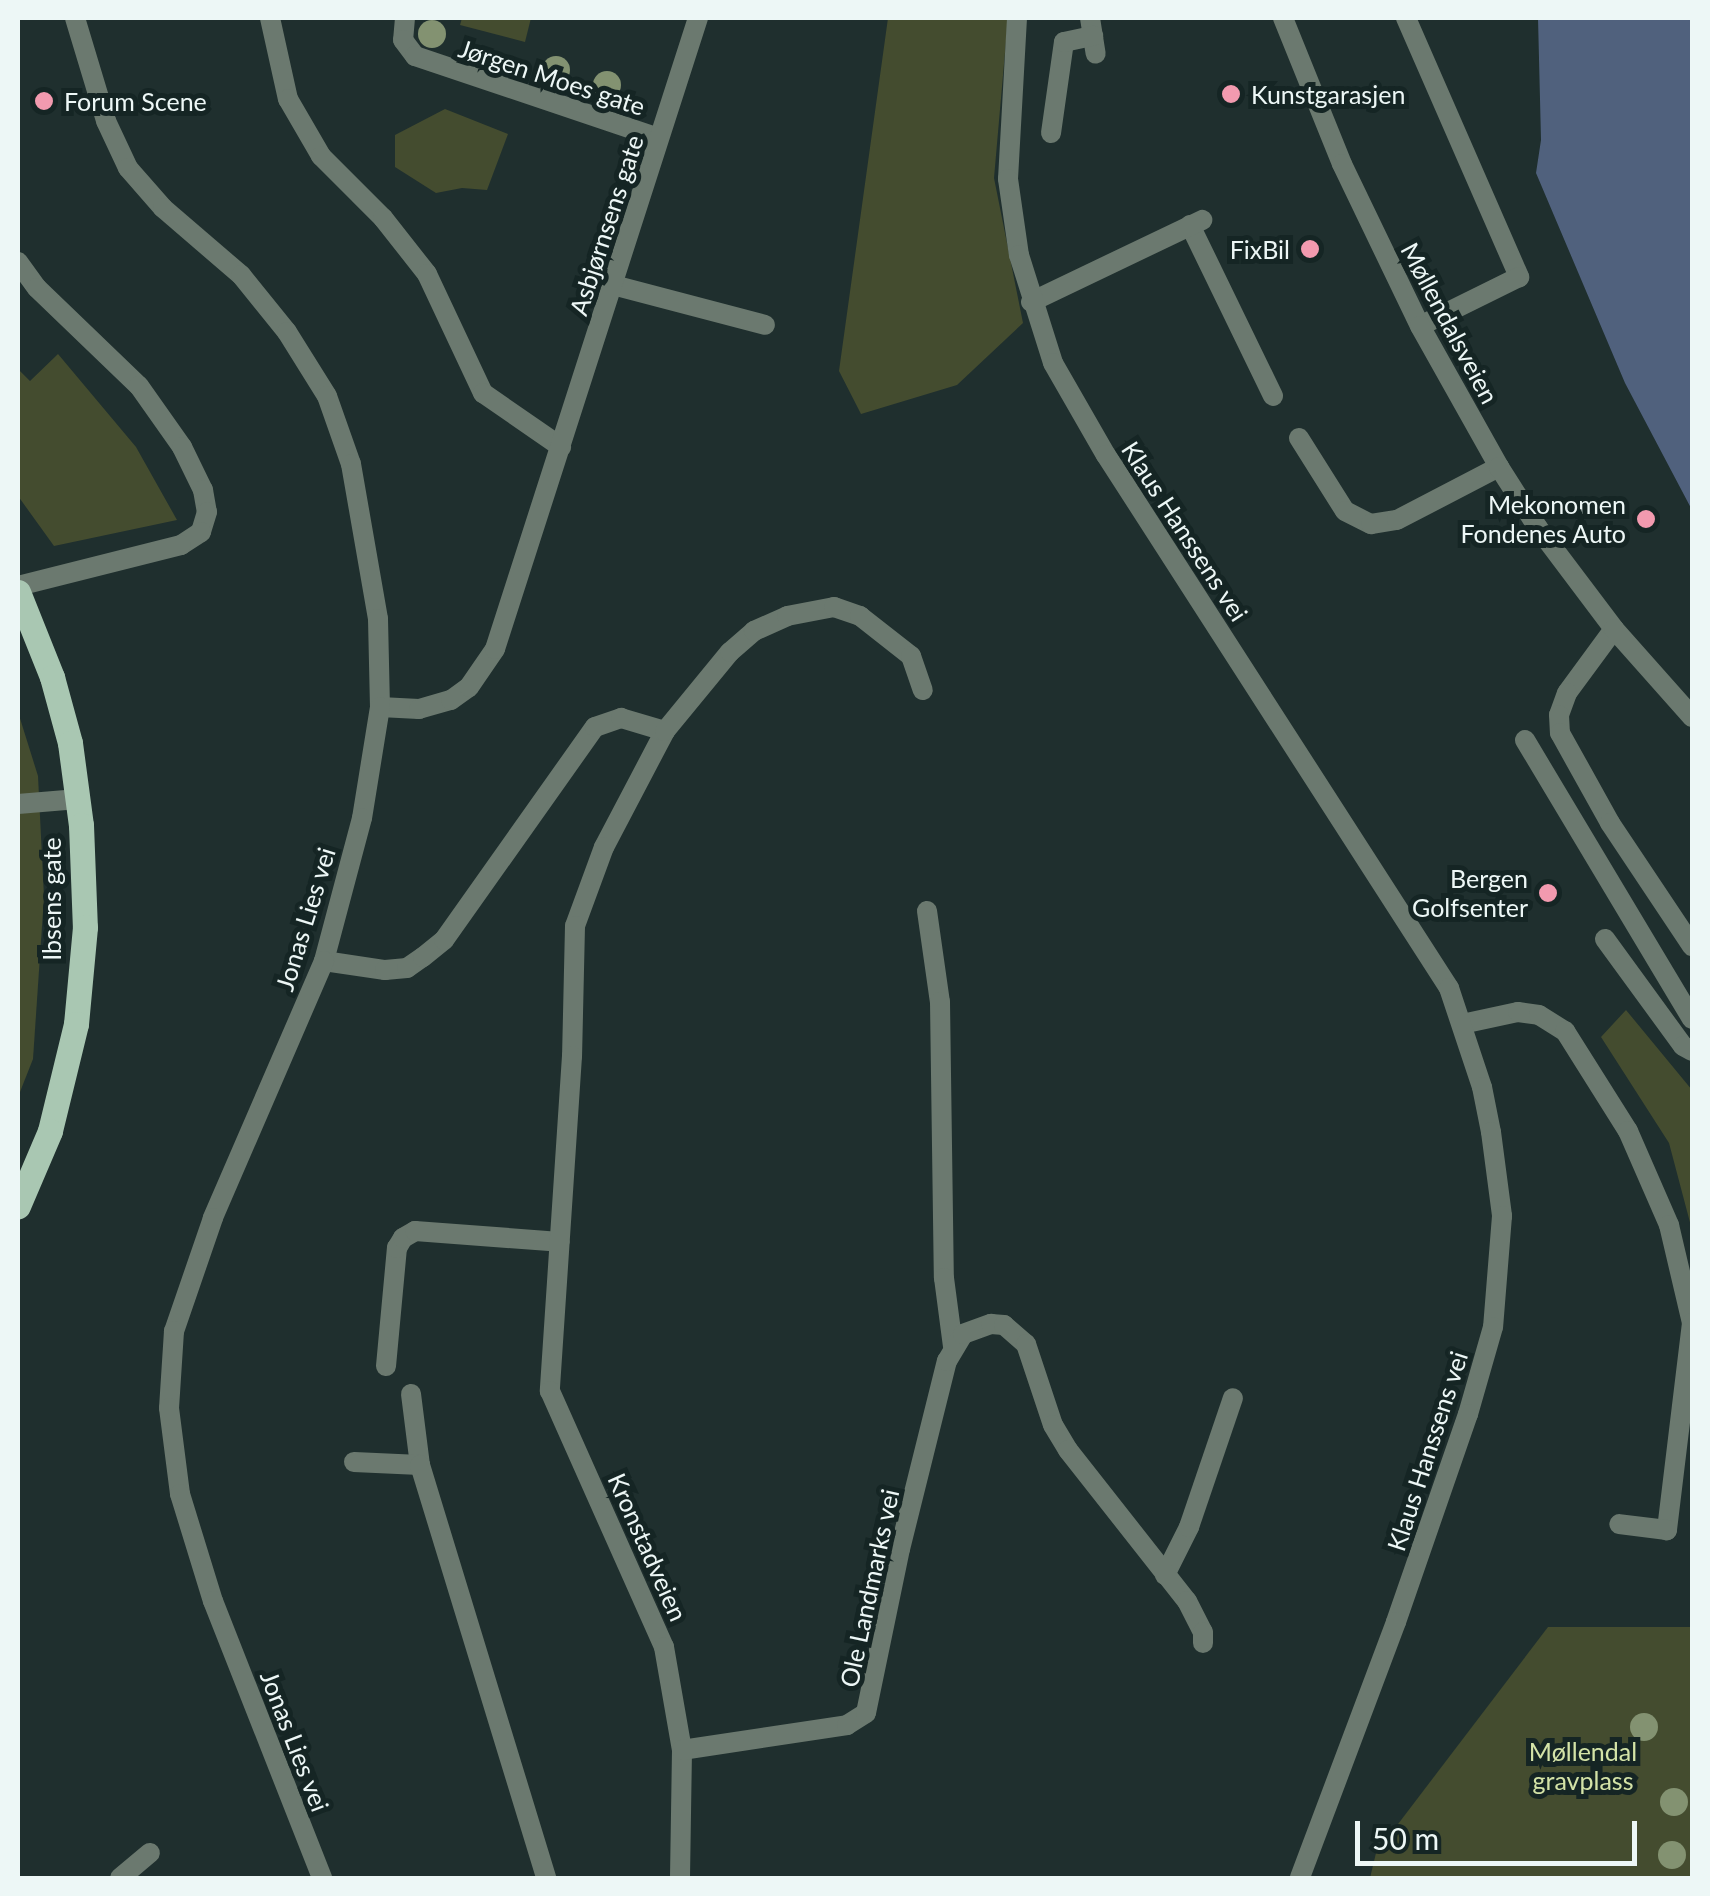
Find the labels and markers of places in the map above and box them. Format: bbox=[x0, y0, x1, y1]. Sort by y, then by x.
place label: Kunstgarasjen bbox=[1251, 79, 1405, 109]
marker: Kunstgarasjen bbox=[1220, 83, 1242, 105]
place label: Forum Scene bbox=[64, 86, 207, 116]
marker: Forum Scene bbox=[33, 90, 55, 112]
place label: FixBil bbox=[1230, 234, 1290, 264]
marker: FixBil bbox=[1299, 238, 1321, 260]
place label: Mekonomen Fondenes Auto bbox=[1460, 490, 1626, 549]
marker: Mekonomen Fondenes Auto bbox=[1635, 508, 1657, 530]
place label: Bergen Golfsenter bbox=[1412, 864, 1528, 923]
marker: Bergen Golfsenter bbox=[1537, 882, 1559, 904]

